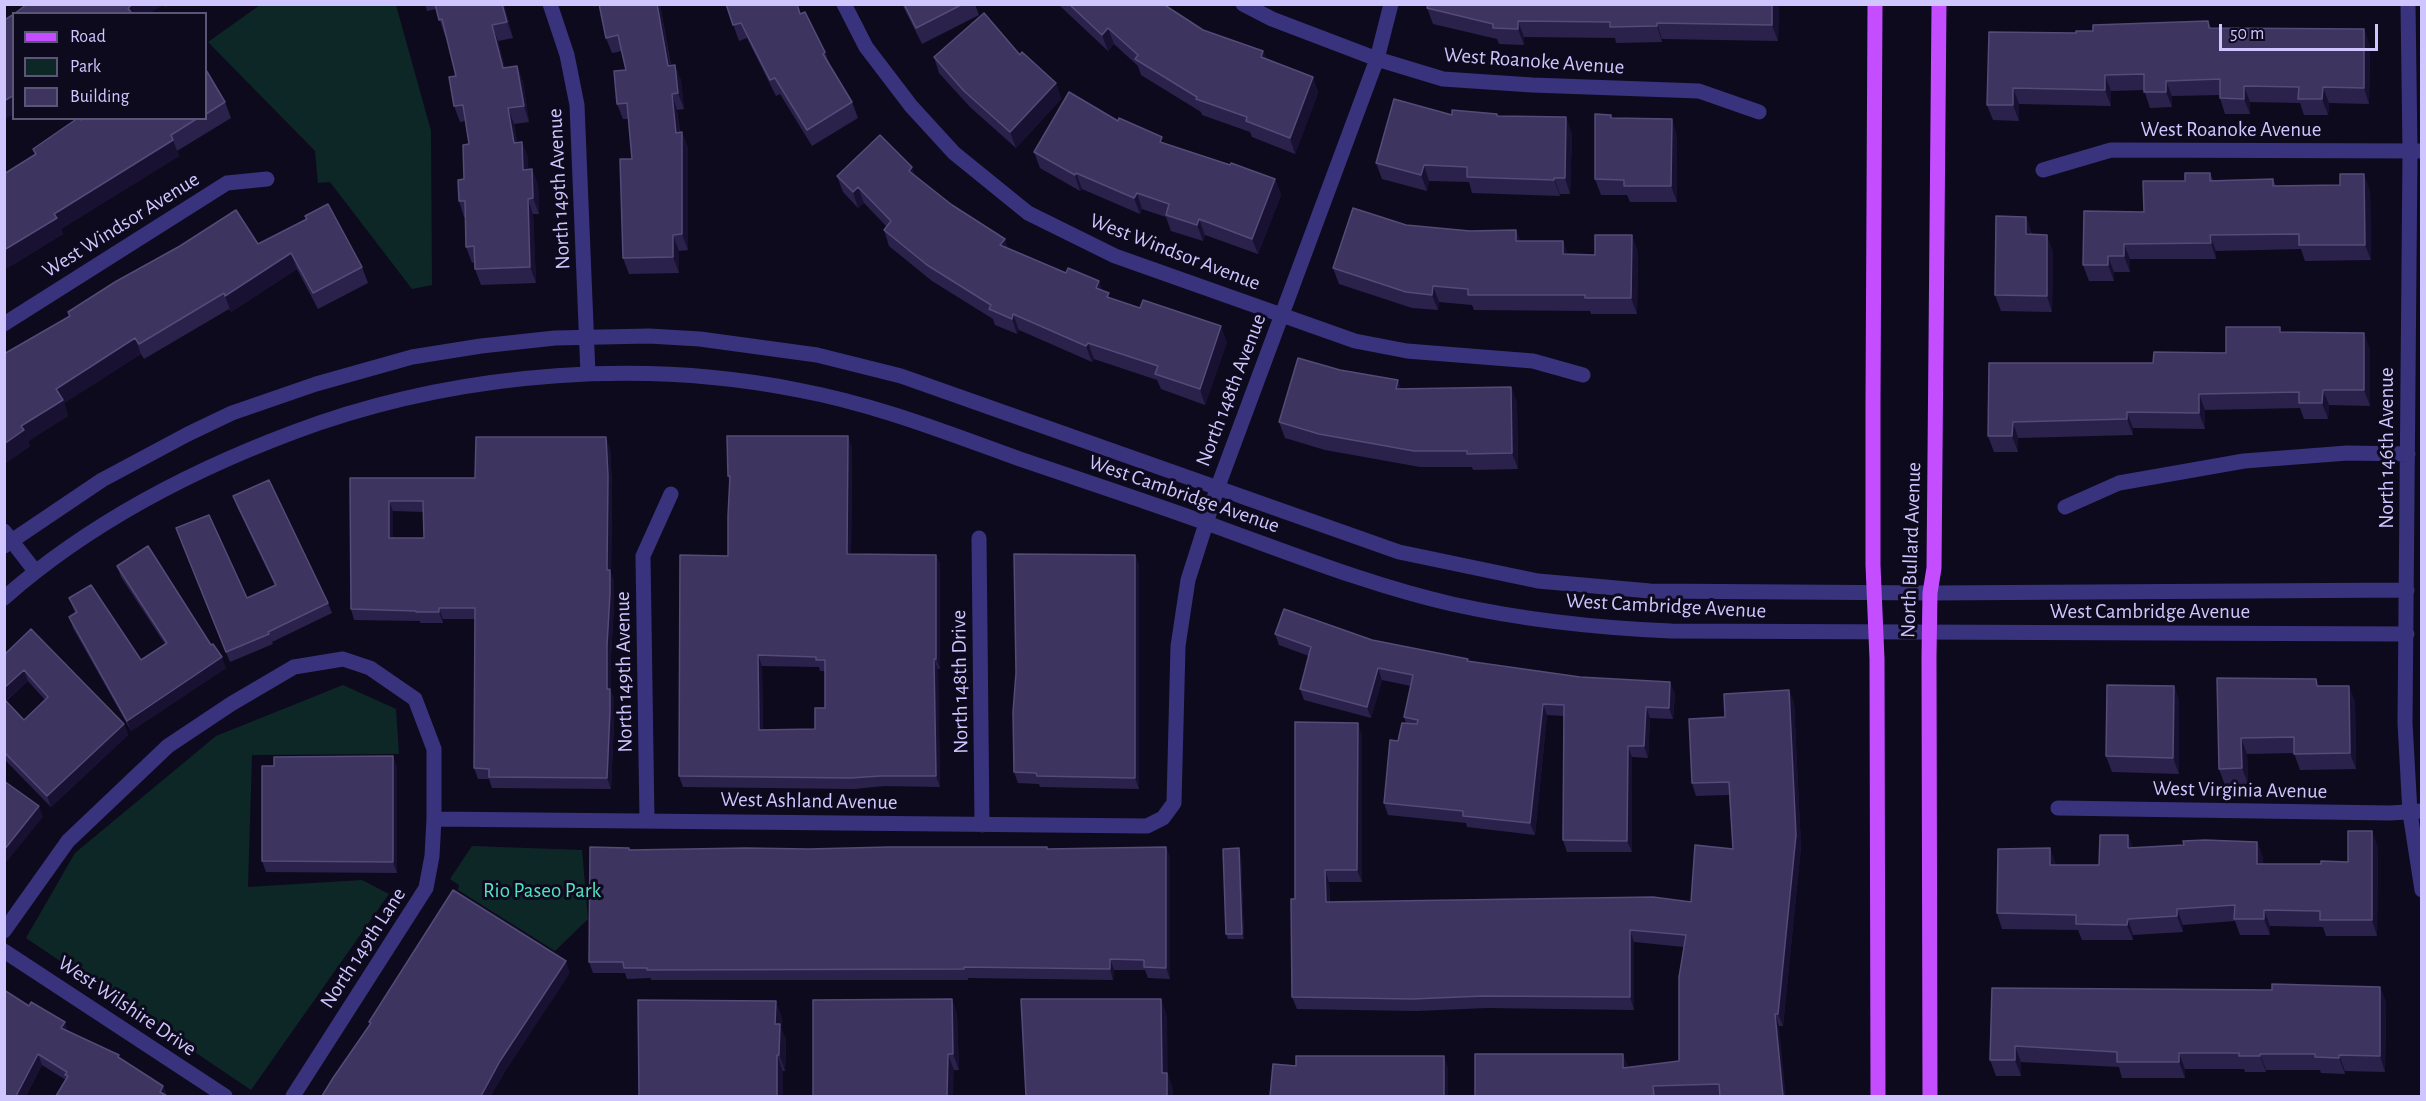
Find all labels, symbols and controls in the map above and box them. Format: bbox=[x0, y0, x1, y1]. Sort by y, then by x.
legend bbox=[12, 12, 207, 120]
scale bar bbox=[2222, 12, 2381, 50]
text: 50 m bbox=[2230, 25, 2264, 43]
text: Road bbox=[70, 28, 106, 46]
street label: West Roanoke Avenue bbox=[1443, 42, 1625, 80]
text: Park bbox=[70, 58, 101, 76]
text: Building bbox=[70, 88, 129, 106]
street label: North 149th Avenue bbox=[542, 108, 576, 270]
street label: West Roanoke Avenue bbox=[2141, 117, 2321, 143]
street label: West Windsor Avenue bbox=[38, 167, 204, 283]
street label: West Windsor Avenue bbox=[1086, 208, 1264, 296]
street label: North 148th Avenue bbox=[1190, 310, 1272, 470]
street label: North 146th Avenue bbox=[2374, 367, 2400, 529]
street label: West Cambridge Avenue bbox=[1085, 449, 1283, 539]
street label: North Bullard Avenue bbox=[1895, 462, 1927, 638]
street label: West Cambridge Avenue bbox=[1565, 588, 1767, 624]
street label: North 149th Avenue bbox=[610, 591, 638, 753]
street label: West Cambridge Avenue bbox=[2050, 599, 2250, 625]
street label: North 148th Drive bbox=[946, 610, 974, 754]
street label: West Virginia Avenue bbox=[2152, 776, 2328, 804]
street label: West Ashland Avenue bbox=[720, 787, 898, 815]
park label: Rio Paseo Park bbox=[483, 878, 601, 904]
street label: North 149th Lane bbox=[315, 883, 411, 1013]
street label: West Wilshire Drive bbox=[53, 950, 201, 1062]

